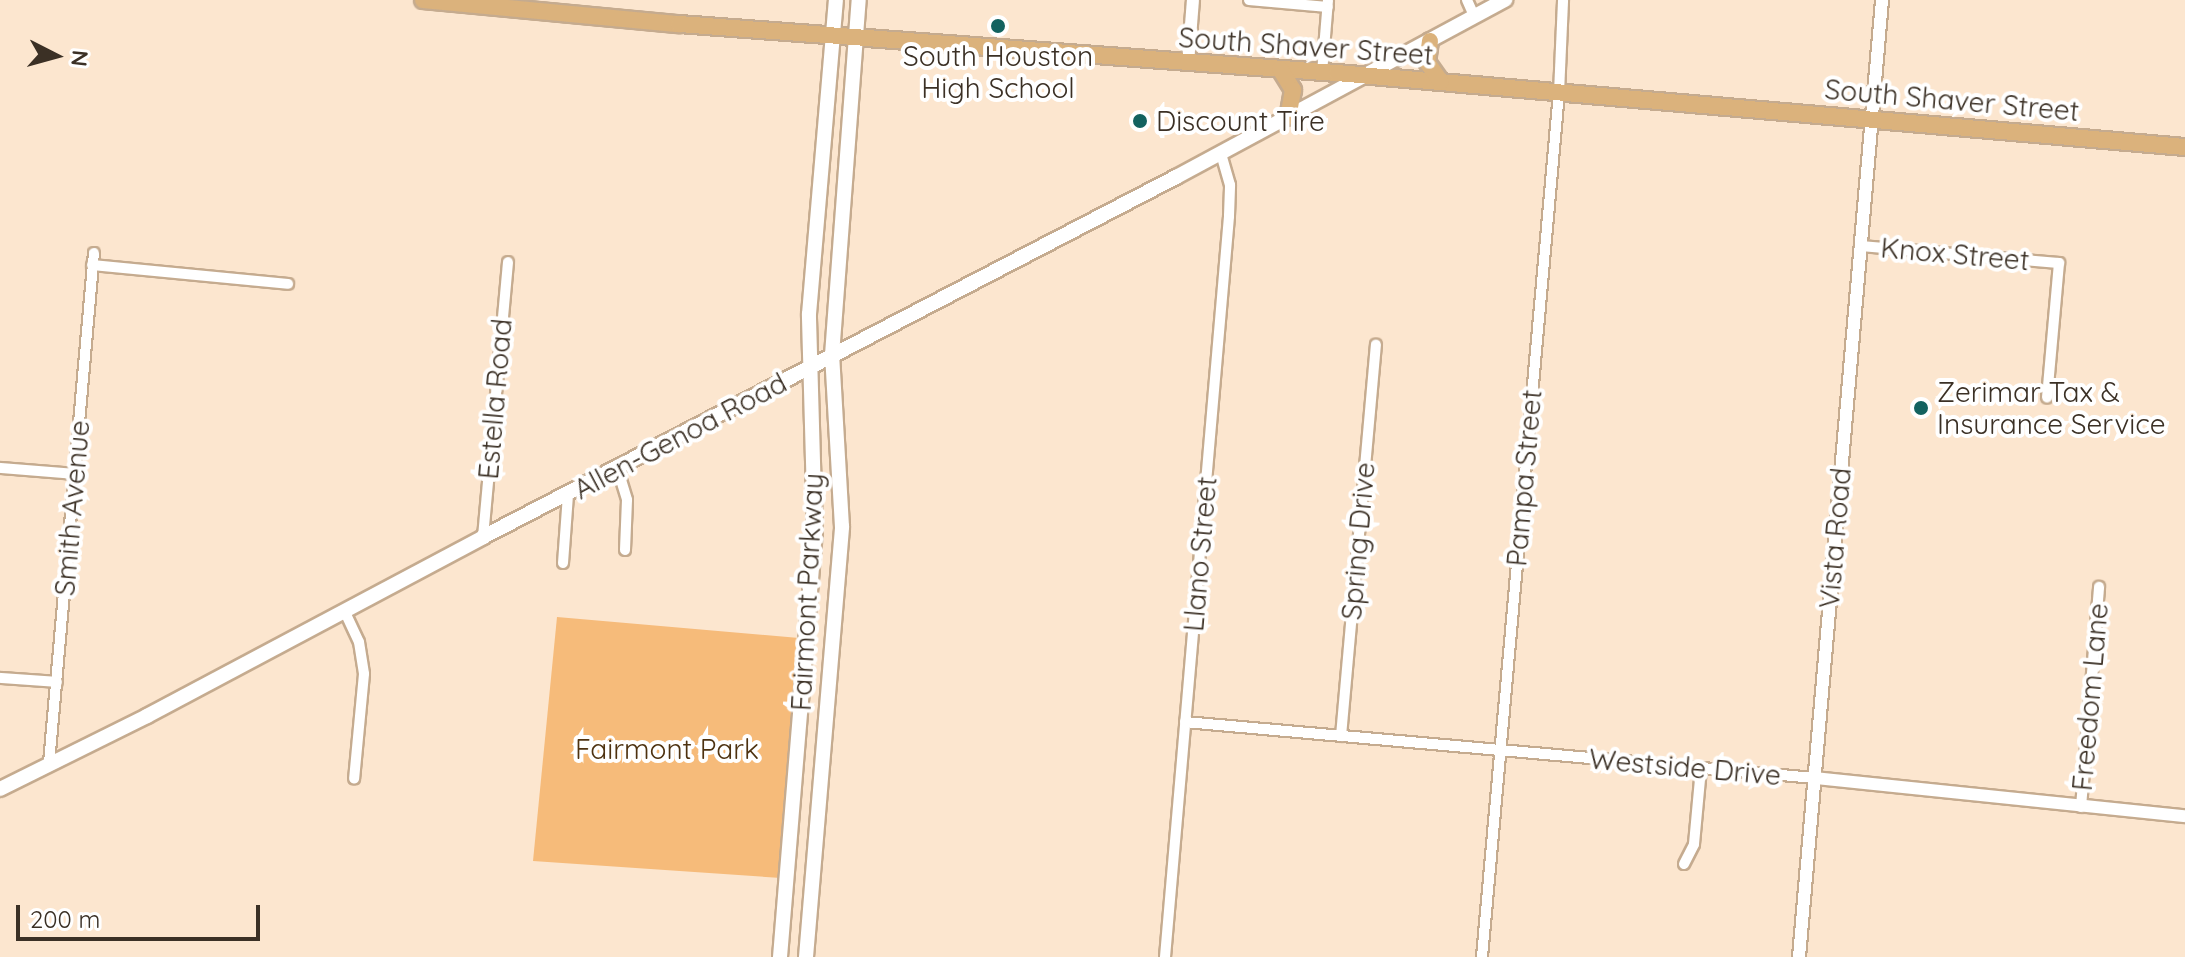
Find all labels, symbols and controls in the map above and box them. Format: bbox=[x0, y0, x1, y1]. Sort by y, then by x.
north arrow bbox=[16, 16, 96, 96]
marker: South Houston High School bbox=[989, 17, 1007, 35]
street label: South Shaver Street bbox=[1177, 20, 1435, 72]
place label: South Houston High School bbox=[903, 39, 1093, 105]
text: N bbox=[65, 49, 95, 68]
street label: South Shaver Street bbox=[1823, 72, 2081, 128]
place label: Discount Tire bbox=[1156, 104, 1325, 138]
marker: Discount Tire bbox=[1131, 112, 1149, 130]
street label: Knox Street bbox=[1879, 231, 2031, 277]
street label: Estella Road bbox=[471, 317, 519, 481]
street label: Allen-Genoa Road bbox=[568, 366, 792, 506]
place label: Zerimar Tax & Insurance Service bbox=[1937, 375, 2166, 441]
street label: Pampa Street bbox=[1500, 388, 1548, 568]
marker: Zerimar Tax & Insurance Service bbox=[1912, 399, 1930, 417]
street label: Smith Avenue bbox=[48, 419, 96, 597]
street label: Spring Drive bbox=[1334, 461, 1382, 621]
street label: Vista Road bbox=[1812, 466, 1858, 610]
street label: Fairmont Parkway bbox=[784, 472, 830, 712]
street label: Llano Street bbox=[1176, 475, 1224, 633]
street label: Freedom Lane bbox=[2065, 602, 2115, 792]
park label: Fairmont Park bbox=[575, 732, 759, 766]
street label: Westside Drive bbox=[1588, 742, 1782, 792]
scale bar bbox=[20, 889, 264, 939]
text: 200 m bbox=[30, 904, 100, 934]

